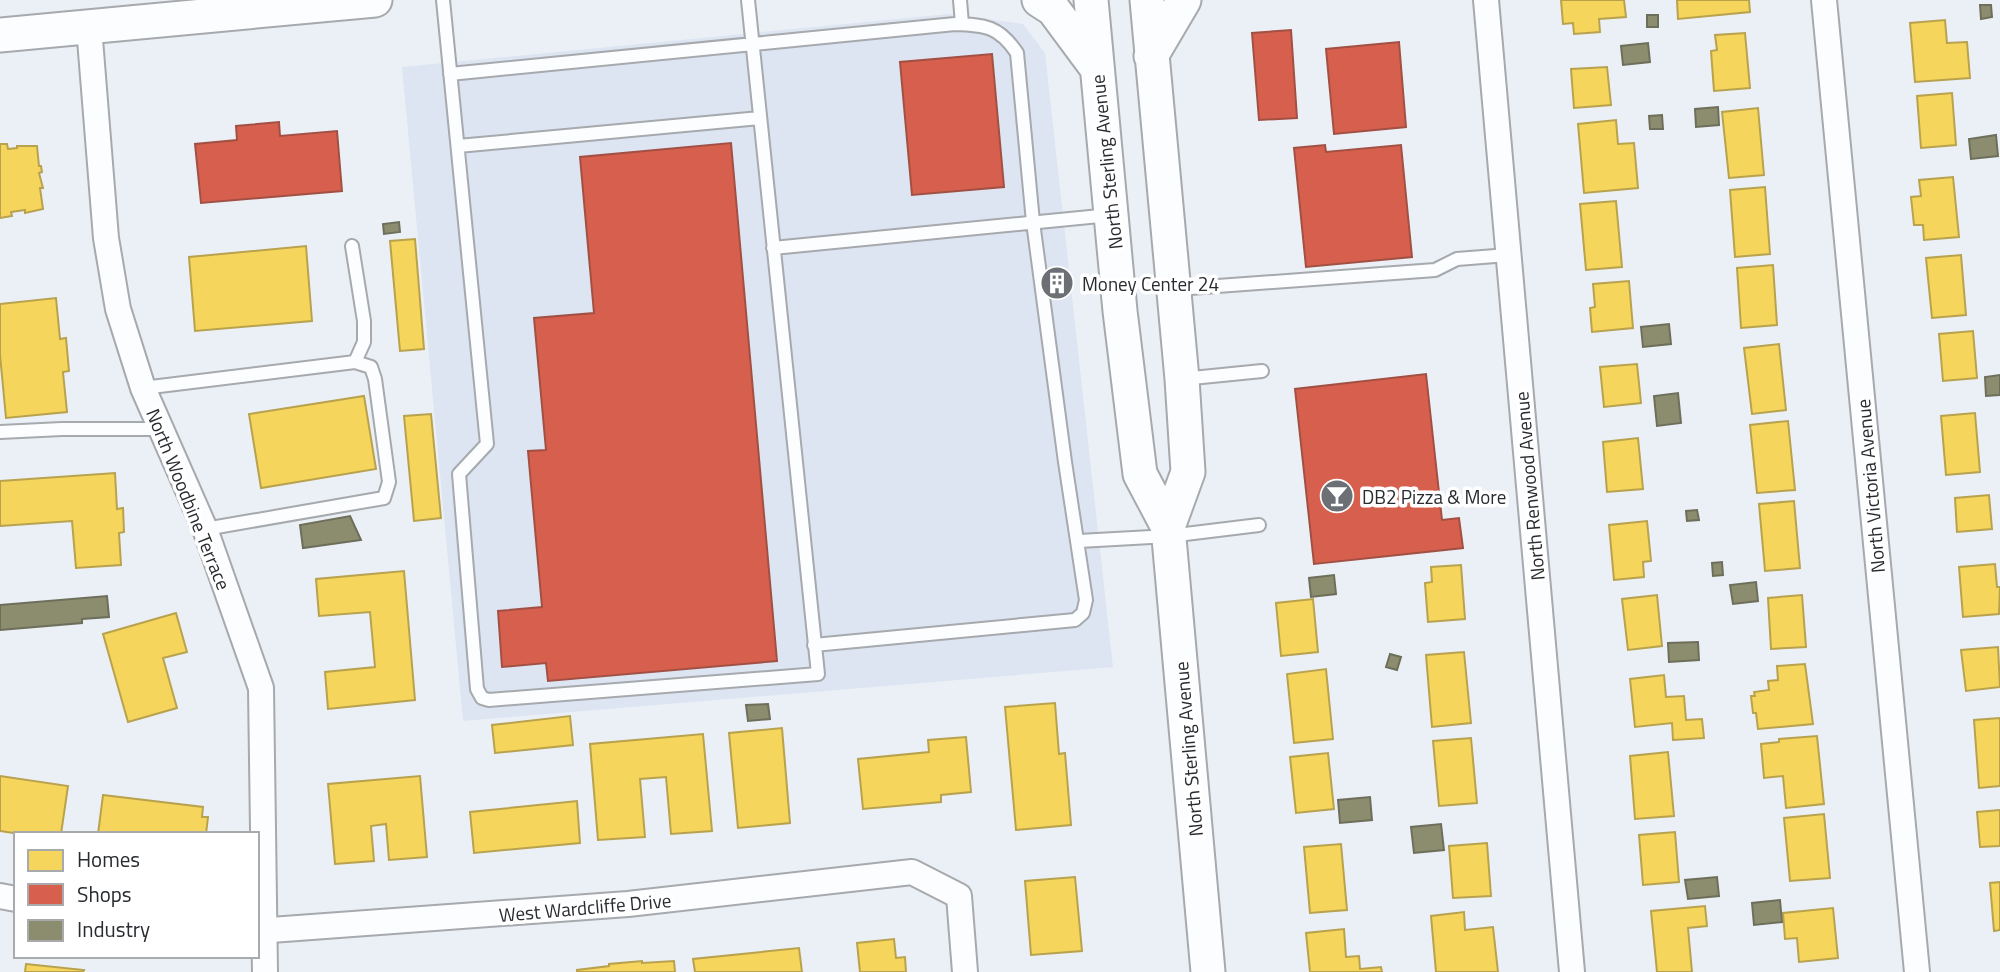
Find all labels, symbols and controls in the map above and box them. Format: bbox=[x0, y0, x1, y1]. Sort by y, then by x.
street label: North Sterling Avenue bbox=[1082, 73, 1130, 251]
building icon: Money Center 24 bbox=[1038, 264, 1076, 302]
place label: Money Center 24 bbox=[1082, 269, 1219, 298]
street label: North Renwood Avenue bbox=[1506, 390, 1552, 582]
street label: North Victoria Avenue bbox=[1848, 398, 1892, 574]
street label: North Woodbine Terrace bbox=[139, 404, 239, 594]
bar icon: DB2 Pizza & More bbox=[1318, 477, 1356, 515]
place label: DB2 Pizza & More bbox=[1362, 482, 1506, 511]
street label: North Sterling Avenue bbox=[1166, 660, 1210, 838]
legend bbox=[14, 832, 259, 958]
text: Homes bbox=[77, 843, 140, 875]
text: Shops bbox=[77, 878, 132, 910]
street label: West Wardcliffe Drive bbox=[498, 885, 672, 929]
text: Industry bbox=[77, 913, 150, 945]

